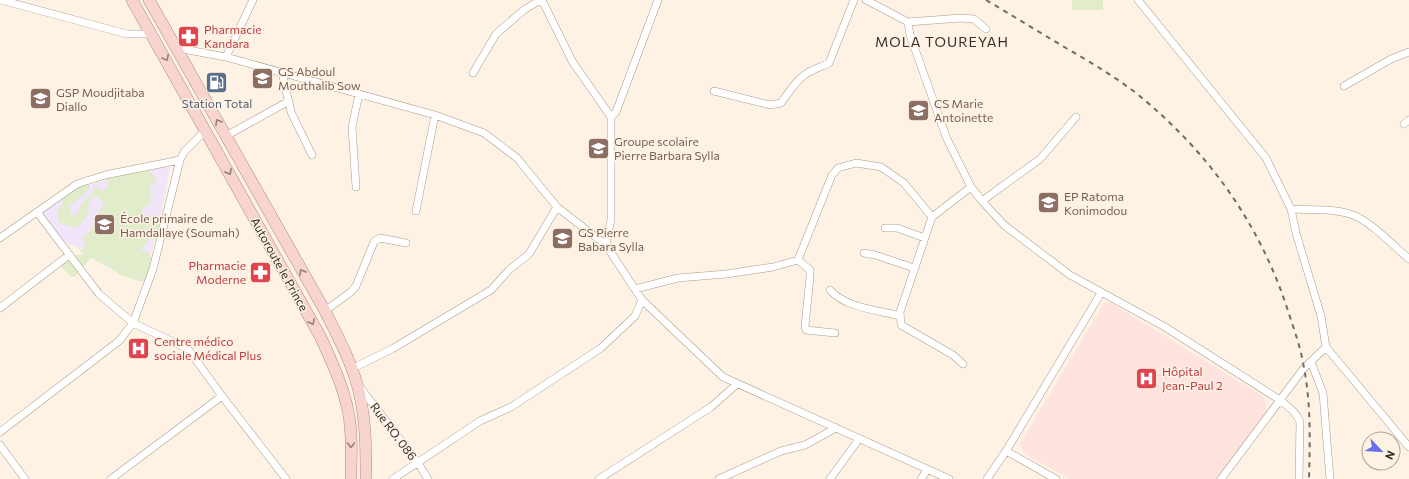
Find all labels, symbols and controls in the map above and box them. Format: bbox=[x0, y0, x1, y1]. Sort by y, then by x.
place label: Pharmacie Kandara bbox=[204, 22, 262, 50]
pharmacy icon: Pharmacie Kandara bbox=[176, 23, 202, 49]
district label: MOLA TOUREYAH bbox=[875, 33, 1009, 50]
one-way arrow bbox=[161, 54, 168, 61]
place label: GS Abdoul Mouthalib Sow bbox=[278, 64, 361, 92]
school or university icon: GS Abdoul Mouthalib Sow bbox=[250, 65, 276, 91]
fuel station icon: Station Total bbox=[204, 69, 230, 95]
place label: GSP Moudjitaba Diallo bbox=[56, 85, 145, 113]
school or university icon: GSP Moudjitaba Diallo bbox=[27, 86, 53, 112]
place label: Station Total bbox=[182, 96, 252, 110]
place label: CS Marie Antoinette bbox=[934, 96, 993, 124]
school or university icon: CS Marie Antoinette bbox=[906, 97, 932, 123]
one-way arrow bbox=[216, 119, 223, 126]
place label: Groupe scolaire Pierre Barbara Sylla bbox=[614, 134, 720, 162]
school or university icon: Groupe scolaire Pierre Barbara Sylla bbox=[585, 135, 611, 161]
one-way arrow bbox=[224, 168, 232, 175]
place label: EP Ratoma Konimodou bbox=[1064, 189, 1127, 217]
school or university icon: EP Ratoma Konimodou bbox=[1035, 190, 1061, 216]
place label: École primaire de Hamdallaye (Soumah) bbox=[120, 211, 240, 239]
school or university icon: École primaire de Hamdallaye (Soumah) bbox=[92, 212, 118, 238]
street label: Autoroute le Prince bbox=[248, 215, 312, 313]
place label: GS Pierre Babara Sylla bbox=[578, 225, 644, 253]
school or university icon: GS Pierre Babara Sylla bbox=[550, 226, 576, 252]
place label: Pharmacie Moderne bbox=[188, 258, 246, 286]
pharmacy icon: Pharmacie Moderne bbox=[248, 259, 274, 285]
one-way arrow bbox=[300, 269, 307, 276]
one-way arrow bbox=[308, 318, 315, 325]
place label: Centre médico sociale Médical Plus bbox=[154, 334, 262, 362]
hospital icon: Centre médico sociale Médical Plus bbox=[125, 335, 151, 361]
place label: Hôpital Jean-Paul 2 bbox=[1162, 364, 1223, 393]
hospital icon: Hôpital Jean-Paul 2 bbox=[1134, 365, 1160, 391]
street label: Rue RO. 086 bbox=[368, 400, 420, 462]
north arrow bbox=[1361, 431, 1401, 471]
one-way arrow bbox=[347, 442, 355, 448]
text: N bbox=[1383, 449, 1398, 462]

